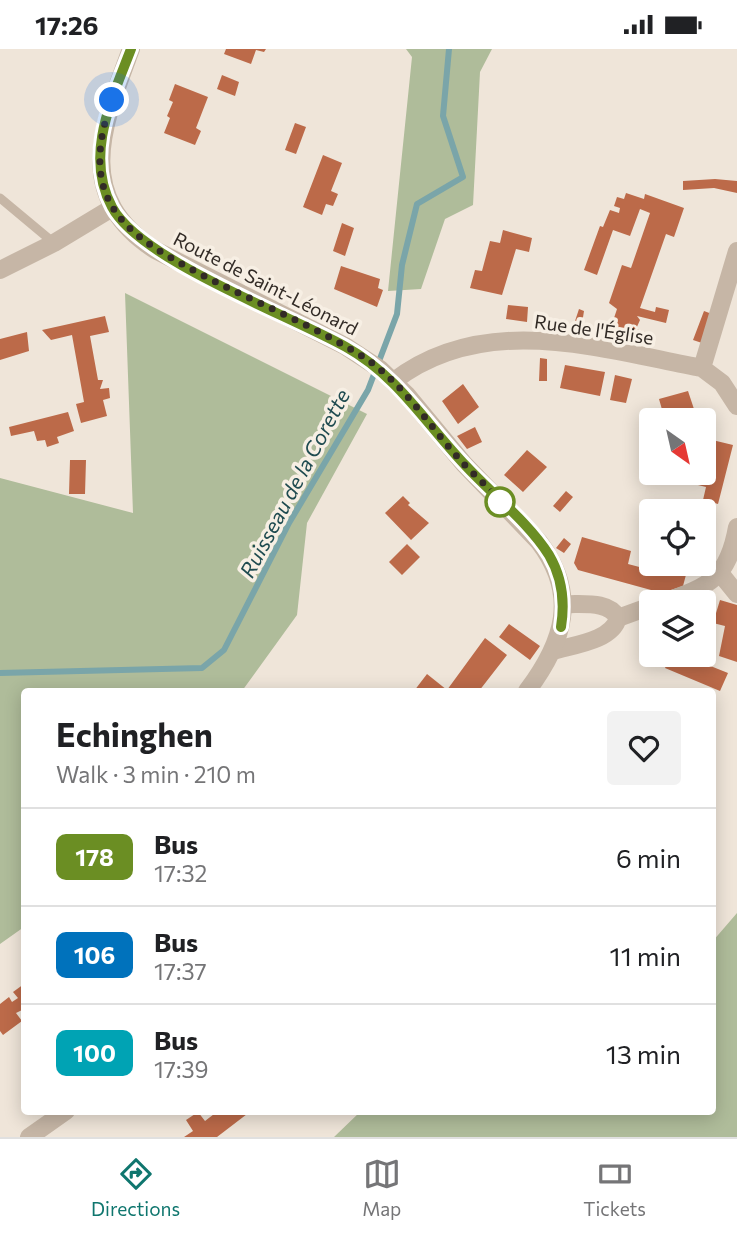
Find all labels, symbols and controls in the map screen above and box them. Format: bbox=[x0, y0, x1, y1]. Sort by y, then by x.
text: 17:26 bbox=[35, 9, 99, 40]
your location bbox=[94, 82, 129, 117]
street label: Route de Saint-Léonard bbox=[170, 226, 362, 340]
street label: Rue de l'Église bbox=[533, 309, 655, 349]
water label: Ruisseau de la Corette bbox=[234, 385, 354, 581]
north arrow bbox=[639, 408, 716, 485]
map controls bbox=[639, 408, 716, 667]
unlabelled marker bbox=[485, 487, 515, 517]
button: locate bbox=[639, 499, 716, 576]
button: layers bbox=[639, 590, 716, 667]
button: heart bbox=[607, 711, 681, 785]
text: Echinghen bbox=[56, 713, 213, 754]
text: Walk · 3 min · 210 m bbox=[56, 760, 256, 788]
text: Bus bbox=[154, 828, 198, 859]
text: 178 bbox=[75, 842, 114, 871]
text: 6 min bbox=[616, 842, 681, 873]
text: 17:32 bbox=[154, 859, 207, 887]
text: Bus bbox=[154, 926, 198, 957]
text: 106 bbox=[74, 940, 115, 969]
text: 11 min bbox=[610, 940, 681, 971]
text: 17:37 bbox=[154, 957, 207, 985]
text: Bus bbox=[154, 1024, 198, 1055]
text: 100 bbox=[73, 1038, 116, 1067]
text: 13 min bbox=[606, 1038, 681, 1069]
text: 17:39 bbox=[154, 1055, 209, 1083]
tab: Directions bbox=[91, 1155, 180, 1220]
tab: Map bbox=[362, 1155, 401, 1220]
tab: Tickets bbox=[583, 1155, 646, 1220]

